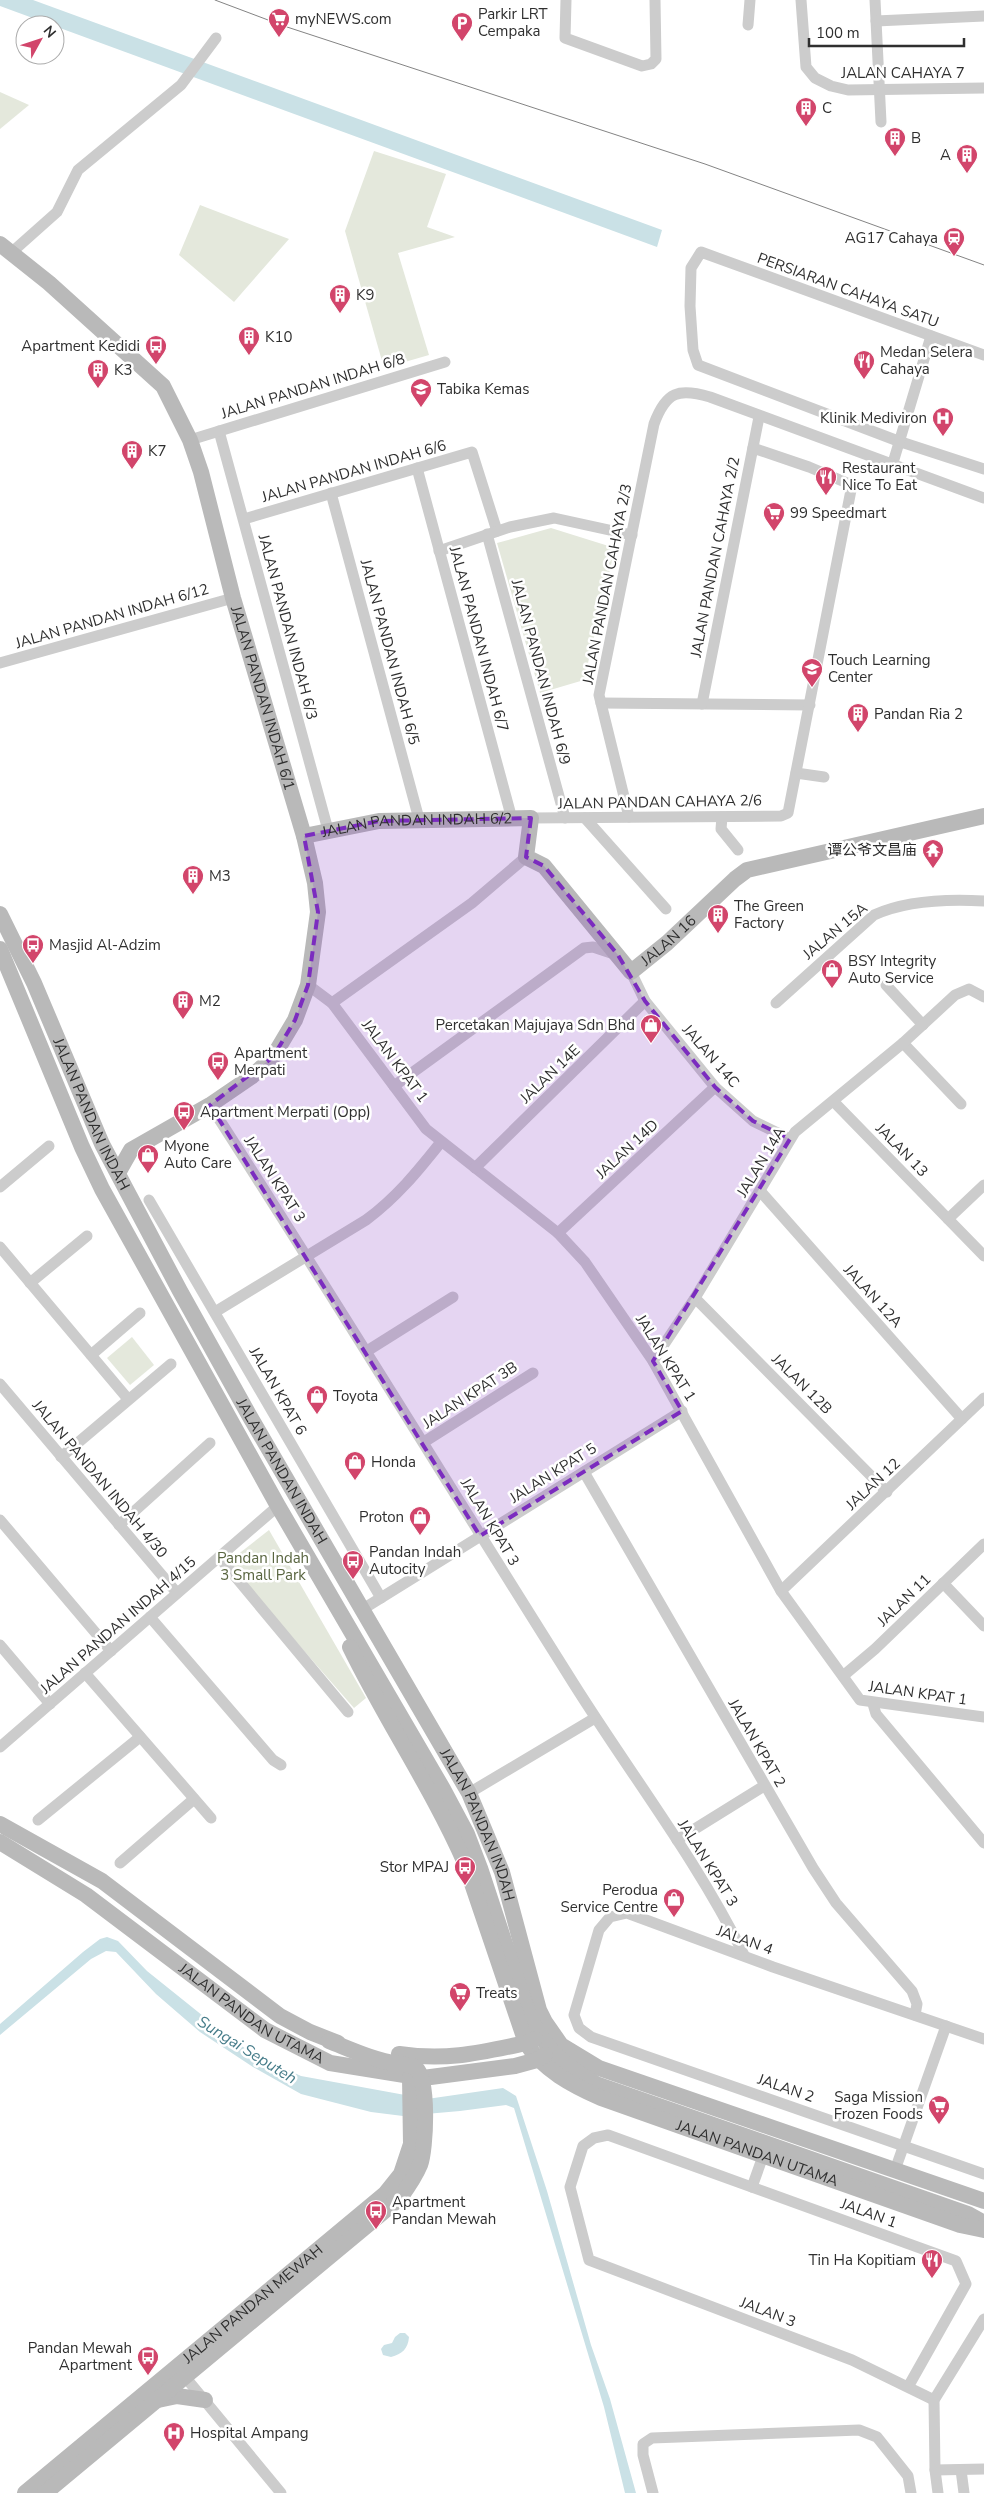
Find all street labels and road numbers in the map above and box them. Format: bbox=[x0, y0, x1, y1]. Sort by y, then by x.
street label: JALAN CAHAYA 7 bbox=[840, 63, 965, 83]
street label: PERSIARAN CAHAYA SATU bbox=[754, 248, 942, 332]
street label: JALAN PANDAN INDAH 6/8 bbox=[218, 348, 407, 424]
street label: JALAN PANDAN INDAH 6/6 bbox=[258, 435, 449, 507]
street label: JALAN PANDAN CAHAYA 2/2 bbox=[686, 455, 744, 660]
street label: JALAN PANDAN CAHAYA 2/3 bbox=[578, 482, 636, 687]
street label: JALAN PANDAN INDAH 6/3 bbox=[253, 531, 322, 722]
street label: JALAN PANDAN INDAH 6/7 bbox=[444, 543, 513, 734]
street label: JALAN PANDAN INDAH 6/5 bbox=[355, 556, 424, 747]
street label: JALAN PANDAN INDAH 6/9 bbox=[506, 576, 575, 767]
street label: JALAN PANDAN INDAH 6/12 bbox=[12, 579, 211, 653]
street label: JALAN PANDAN INDAH 6/1 bbox=[226, 603, 300, 793]
street label: JALAN PANDAN CAHAYA 2/6 bbox=[557, 790, 762, 814]
street label: JALAN PANDAN INDAH 6/2 bbox=[319, 808, 512, 842]
street label: JALAN 15A bbox=[798, 898, 872, 965]
street label: JALAN 16 bbox=[636, 911, 700, 971]
street label: JALAN KPAT 1 bbox=[357, 1015, 433, 1107]
street label: JALAN 14C bbox=[677, 1019, 744, 1092]
street label: JALAN PANDAN INDAH bbox=[48, 1034, 135, 1194]
street label: JALAN 14E bbox=[515, 1040, 584, 1108]
street label: JALAN 14D bbox=[591, 1115, 663, 1184]
street label: JALAN 13 bbox=[871, 1118, 933, 1181]
street label: JALAN 14A bbox=[732, 1123, 790, 1202]
street label: JALAN KPAT 3 bbox=[239, 1131, 310, 1226]
street label: JALAN 12A bbox=[839, 1259, 907, 1332]
street label: JALAN KPAT 1 bbox=[631, 1310, 701, 1405]
street label: JALAN KPAT 6 bbox=[244, 1342, 311, 1439]
street label: JALAN 12B bbox=[767, 1349, 837, 1419]
street label: JALAN KPAT 3B bbox=[418, 1357, 521, 1434]
street label: JALAN PANDAN INDAH bbox=[231, 1394, 332, 1548]
street label: JALAN PANDAN INDAH 4/30 bbox=[27, 1395, 172, 1562]
street label: JALAN KPAT 5 bbox=[505, 1438, 600, 1508]
street label: JALAN 12 bbox=[841, 1454, 905, 1515]
street label: JALAN KPAT 3 bbox=[455, 1474, 524, 1570]
street label: JALAN PANDAN INDAH 4/15 bbox=[35, 1552, 200, 1699]
street label: JALAN 11 bbox=[872, 1569, 935, 1631]
street label: JALAN KPAT 1 bbox=[867, 1676, 968, 1710]
street label: JALAN KPAT 2 bbox=[723, 1694, 790, 1791]
street label: JALAN PANDAN INDAH bbox=[435, 1744, 519, 1903]
street label: JALAN KPAT 3 bbox=[673, 1815, 743, 1910]
street label: JALAN 4 bbox=[713, 1920, 776, 1959]
street label: JALAN PANDAN UTAMA bbox=[174, 1958, 328, 2068]
street label: JALAN 2 bbox=[754, 2069, 817, 2107]
street label: JALAN PANDAN UTAMA bbox=[673, 2115, 841, 2191]
street label: JALAN 1 bbox=[837, 2193, 900, 2232]
street label: JALAN PANDAN MEWAH bbox=[178, 2240, 327, 2369]
street label: JALAN 3 bbox=[736, 2292, 799, 2332]

